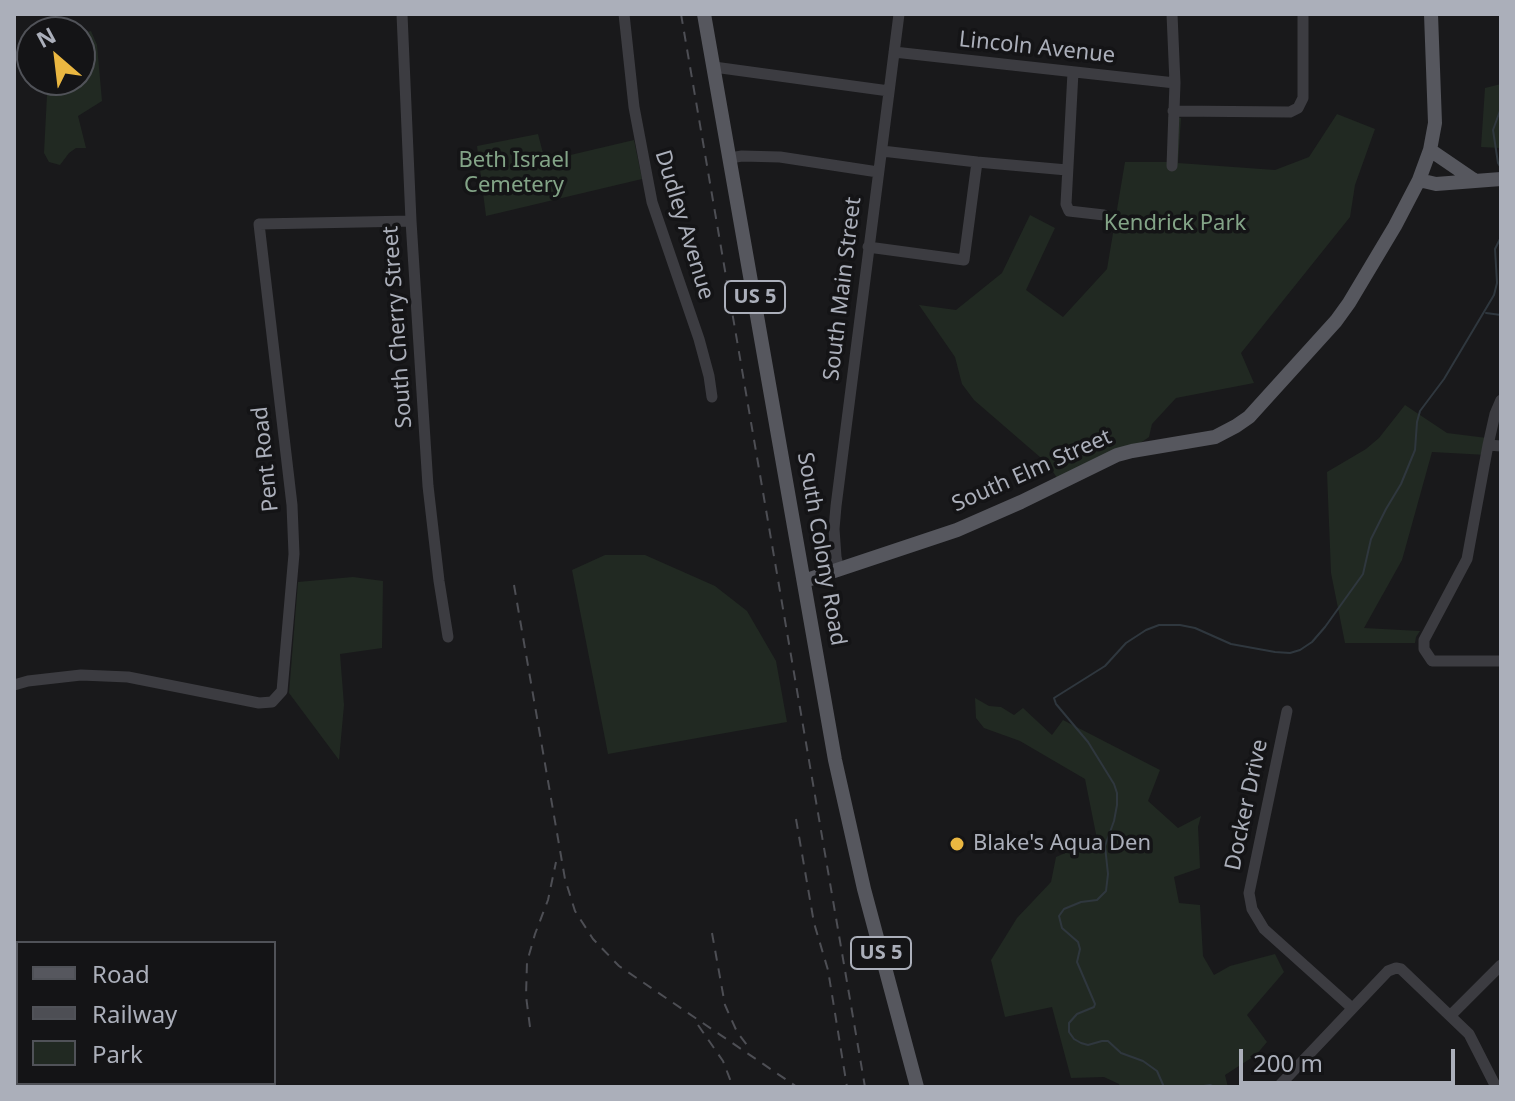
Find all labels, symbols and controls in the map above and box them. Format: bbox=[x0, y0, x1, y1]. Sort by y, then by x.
north arrow bbox=[16, 16, 96, 96]
text: N bbox=[31, 19, 61, 54]
street label: Lincoln Avenue bbox=[958, 27, 1116, 69]
street label: Dudley Avenue bbox=[649, 147, 719, 303]
park label: Beth Israel Cemetery bbox=[458, 148, 570, 200]
street label: South Main Street bbox=[819, 196, 867, 382]
park label: Kendrick Park bbox=[1104, 211, 1246, 237]
street label: South Cherry Street bbox=[378, 225, 418, 429]
road number: US 5 bbox=[725, 281, 785, 313]
street label: Pent Road bbox=[247, 405, 285, 513]
street label: South Elm Street bbox=[948, 424, 1116, 518]
street label: South Colony Road bbox=[791, 450, 851, 648]
street label: Docker Drive bbox=[1220, 737, 1274, 873]
place label: Blake's Aqua Den bbox=[973, 831, 1151, 857]
marker: Blake's Aqua Den bbox=[948, 835, 966, 853]
road number: US 5 bbox=[851, 937, 911, 969]
legend bbox=[16, 941, 276, 1085]
text: Road bbox=[92, 957, 150, 990]
text: Railway bbox=[92, 997, 177, 1030]
scale bar bbox=[1243, 1033, 1459, 1083]
text: Park bbox=[92, 1037, 143, 1070]
text: 200 m bbox=[1253, 1046, 1323, 1079]

